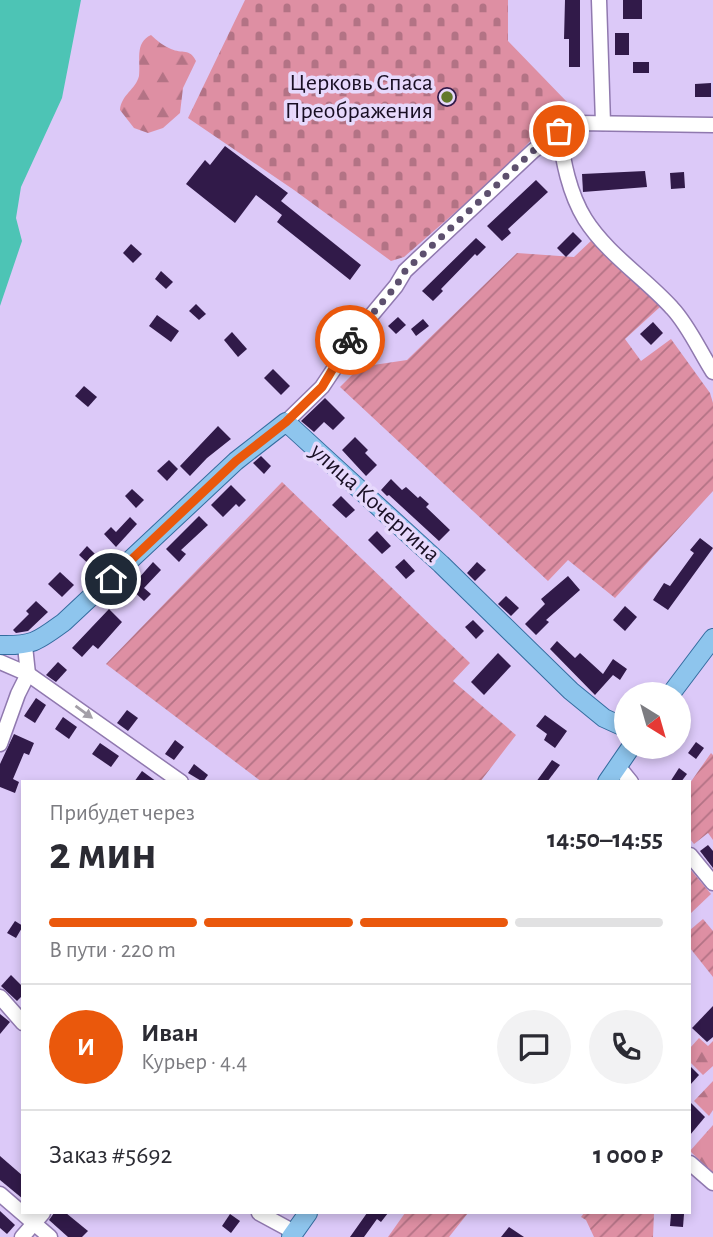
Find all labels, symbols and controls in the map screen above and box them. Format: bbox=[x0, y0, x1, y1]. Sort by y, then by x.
place label: Церковь Спаса Преображения bbox=[285, 71, 433, 123]
marker: Церковь Спаса Преображения bbox=[439, 89, 455, 105]
pin bbox=[529, 101, 589, 161]
icon: bag bbox=[540, 112, 578, 150]
courier bbox=[315, 305, 385, 375]
icon: bike bbox=[331, 321, 369, 359]
street label: улица Кочергина bbox=[305, 438, 444, 567]
pin bbox=[81, 549, 141, 609]
icon: home bbox=[92, 560, 130, 598]
north arrow bbox=[614, 682, 691, 760]
map controls bbox=[614, 682, 691, 759]
one-way arrow bbox=[75, 705, 93, 719]
text: Прибудет через bbox=[49, 802, 195, 825]
text: 14:50–14:55 bbox=[547, 826, 663, 852]
text: 2 мин bbox=[49, 831, 157, 877]
text: В пути · 220 m bbox=[49, 939, 176, 962]
button: chat bbox=[497, 1010, 571, 1084]
button: phone bbox=[589, 1010, 663, 1084]
text: Иван bbox=[141, 1020, 199, 1046]
text: И bbox=[77, 1034, 95, 1060]
text: Курьер · 4.4 bbox=[141, 1051, 247, 1074]
text: Заказ #5692 bbox=[49, 1142, 172, 1168]
text: 1 000 ₽ bbox=[593, 1142, 663, 1168]

